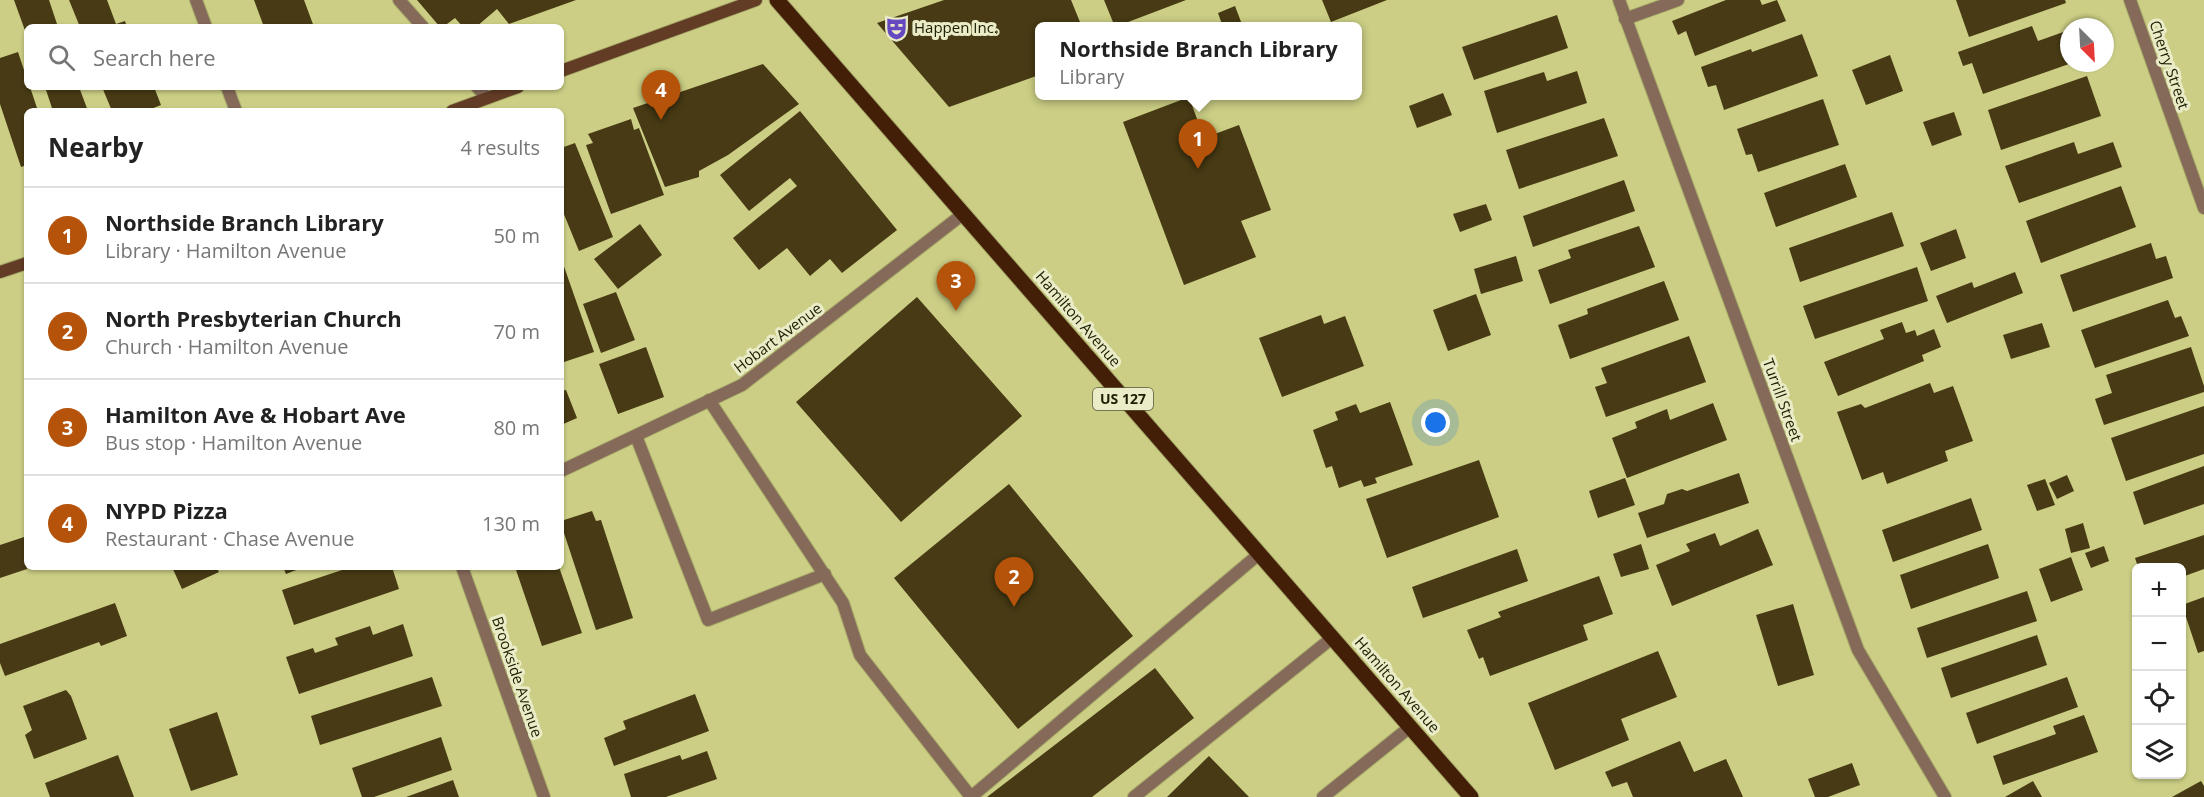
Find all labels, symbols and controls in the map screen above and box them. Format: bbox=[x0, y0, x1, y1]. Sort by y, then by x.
theatre icon: Happen Inc. bbox=[883, 15, 909, 41]
place label: Happen Inc. bbox=[914, 17, 998, 37]
north arrow bbox=[2060, 18, 2114, 72]
street label: Cherry Street bbox=[2145, 18, 2194, 112]
popup bbox=[1035, 22, 1362, 100]
search box bbox=[24, 24, 564, 90]
text: Northside Branch Library bbox=[1059, 33, 1338, 63]
icon: search bbox=[45, 41, 78, 74]
text: Search here bbox=[93, 42, 216, 72]
text: Library bbox=[1059, 63, 1124, 90]
pin: 4 bbox=[642, 70, 680, 120]
pin: 1 bbox=[1178, 120, 1218, 169]
text: Nearby bbox=[48, 129, 143, 165]
text: 4 results bbox=[460, 134, 540, 161]
text: Northside Branch Library bbox=[105, 207, 384, 237]
text: 1 bbox=[62, 222, 73, 249]
text: 50 m bbox=[493, 222, 540, 249]
text: Library · Hamilton Avenue bbox=[105, 237, 347, 264]
pin: 3 bbox=[936, 262, 976, 311]
street label: Hamilton Avenue bbox=[1032, 266, 1126, 370]
street label: Hobart Avenue bbox=[729, 298, 825, 377]
text: North Presbyterian Church bbox=[105, 303, 402, 333]
text: 2 bbox=[62, 318, 73, 345]
text: 70 m bbox=[493, 318, 540, 345]
text: Church · Hamilton Avenue bbox=[105, 333, 349, 360]
street label: Turrill Street bbox=[1759, 355, 1807, 444]
road number: US 127 bbox=[1093, 388, 1153, 410]
text: Hamilton Ave & Hobart Ave bbox=[105, 399, 406, 429]
your location bbox=[1421, 408, 1450, 437]
text: 3 bbox=[62, 414, 73, 441]
text: 80 m bbox=[493, 414, 540, 441]
text: Bus stop · Hamilton Avenue bbox=[105, 429, 362, 456]
text: NYPD Pizza bbox=[105, 495, 228, 525]
text: 4 bbox=[62, 510, 73, 537]
text: 130 m bbox=[482, 510, 540, 537]
text: Restaurant · Chase Avenue bbox=[105, 525, 355, 552]
pin: 2 bbox=[994, 558, 1034, 607]
map controls bbox=[2132, 563, 2186, 779]
button: + bbox=[2132, 563, 2186, 617]
street label: Brookside Avenue bbox=[488, 614, 548, 740]
button: − bbox=[2132, 617, 2186, 671]
street label: Hamilton Avenue bbox=[1351, 632, 1445, 736]
button: locate bbox=[2132, 671, 2186, 725]
button: layers bbox=[2132, 725, 2186, 779]

